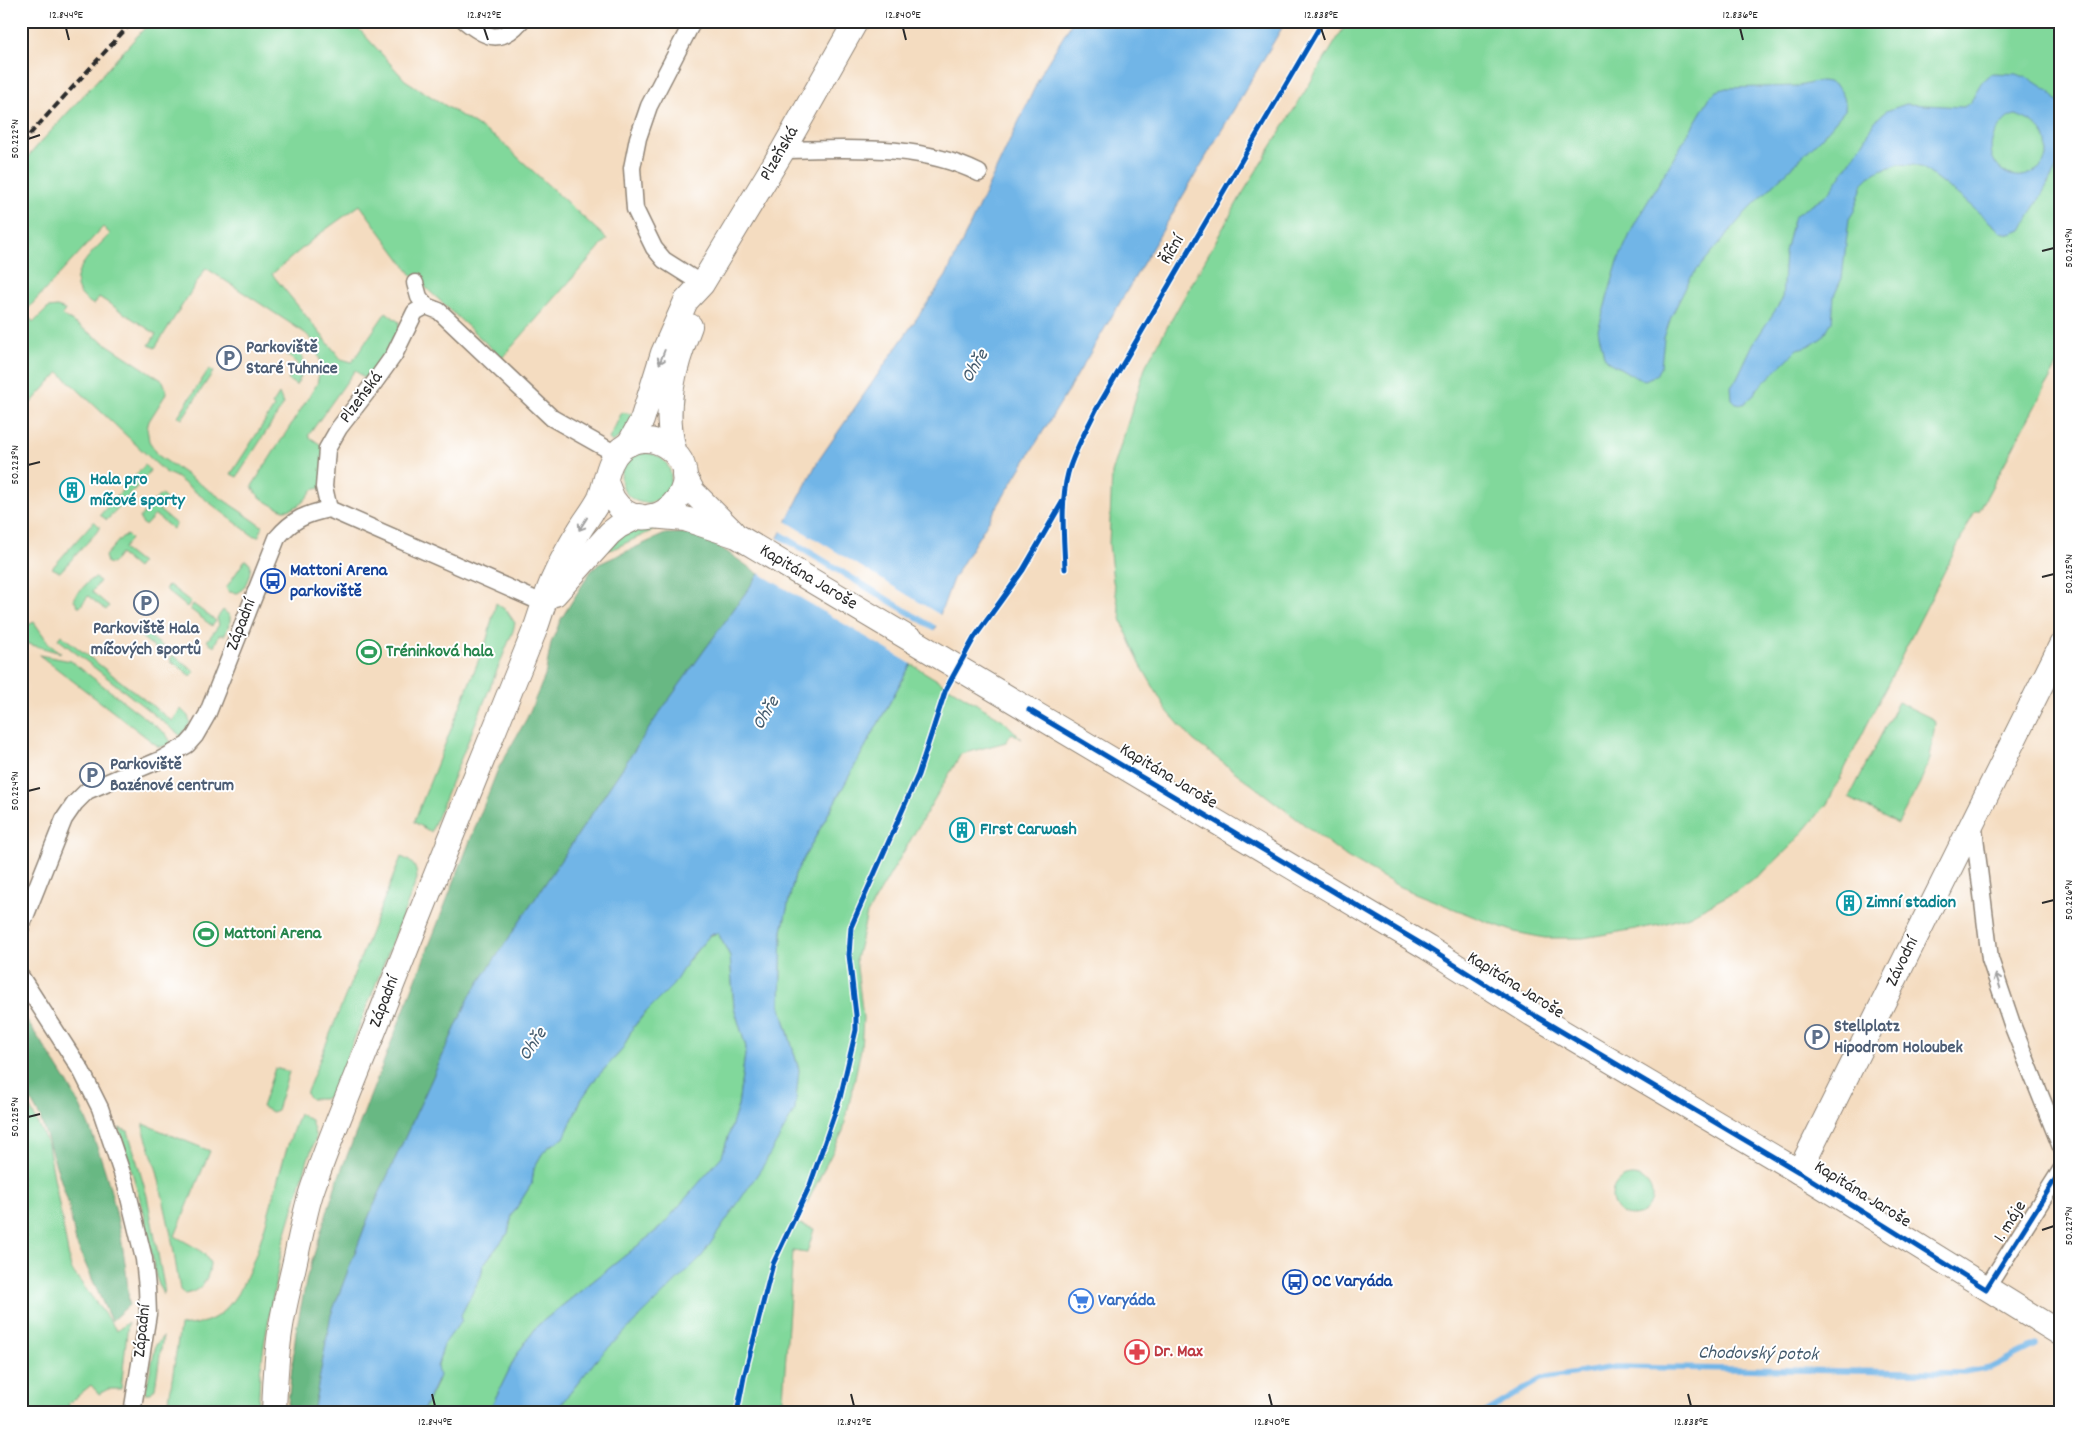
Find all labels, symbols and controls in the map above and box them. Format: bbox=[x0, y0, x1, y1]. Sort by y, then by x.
text: 12.844°E bbox=[49, 7, 84, 24]
text: 12.842°E bbox=[467, 7, 502, 24]
text: 12.840°E bbox=[885, 7, 921, 24]
text: 12.838°E bbox=[1304, 7, 1339, 24]
text: 12.836°E bbox=[1722, 7, 1758, 24]
text: 50.222°N bbox=[7, 119, 24, 159]
street label: Plzeňská bbox=[754, 122, 806, 186]
text: 50.224°N bbox=[2061, 228, 2078, 268]
street label: Říční bbox=[1155, 229, 1192, 269]
place label: Parkoviště Staré Tuhnice bbox=[246, 336, 338, 382]
water label: Ohře bbox=[955, 344, 997, 389]
parking icon: Parkoviště Staré Tuhnice bbox=[216, 345, 242, 371]
one-way arrow bbox=[657, 349, 666, 364]
street label: Plzeňská bbox=[334, 367, 390, 429]
text: 50.223°N bbox=[7, 445, 24, 485]
place label: Hala pro míčové sporty bbox=[90, 468, 186, 514]
building icon: Hala pro míčové sporty bbox=[59, 477, 85, 503]
one-way arrow bbox=[578, 517, 588, 531]
street label: Kapitána Jaroše bbox=[754, 539, 862, 617]
text: 50.225°N bbox=[2061, 554, 2078, 594]
place label: Mattoni Arena parkoviště bbox=[290, 559, 388, 605]
bus stop icon: Mattoni Arena parkoviště bbox=[260, 568, 286, 594]
parking icon: Parkoviště Hala míčových sportů bbox=[133, 590, 159, 616]
street label: Západní bbox=[221, 594, 264, 655]
place label: Parkoviště Hala míčových sportů bbox=[91, 617, 201, 663]
sports icon: Tréninková hala bbox=[356, 639, 382, 665]
place label: Tréninková hala bbox=[386, 640, 494, 665]
water label: Ohře bbox=[746, 691, 788, 736]
street label: Kapitána Jaroše bbox=[1114, 738, 1222, 816]
place label: Parkoviště Bazénové centrum bbox=[110, 753, 234, 799]
parking icon: Parkoviště Bazénové centrum bbox=[79, 762, 105, 788]
text: 50.224°N bbox=[7, 771, 24, 811]
building icon: F1rst Carwash bbox=[949, 817, 975, 843]
place label: F1rst Carwash bbox=[980, 818, 1077, 843]
text: 50.226°N bbox=[2061, 880, 2078, 920]
building icon: Zimní stadion bbox=[1836, 890, 1862, 916]
place label: Zimní stadion bbox=[1866, 891, 1956, 916]
sports icon: Mattoni Arena bbox=[193, 921, 219, 947]
place label: Mattoni Arena bbox=[224, 922, 322, 947]
street label: Závodní bbox=[1880, 931, 1926, 991]
street label: Kapitána Jaroše bbox=[1462, 946, 1568, 1026]
street label: Západní bbox=[364, 971, 407, 1032]
one-way arrow bbox=[1992, 973, 2002, 989]
place label: Stellplatz Hipodrom Holoubek bbox=[1834, 1015, 1963, 1061]
water label: Ohře bbox=[513, 1022, 556, 1067]
parking icon: Stellplatz Hipodrom Holoubek bbox=[1804, 1024, 1830, 1050]
text: 50.225°N bbox=[7, 1097, 24, 1137]
street label: Kapitána Jaroše bbox=[1809, 1155, 1915, 1235]
street label: 1. máje bbox=[1988, 1196, 2034, 1248]
text: 50.227°N bbox=[2061, 1206, 2078, 1245]
bus stop icon: OC Varyáda bbox=[1282, 1269, 1308, 1295]
place label: OC Varyáda bbox=[1312, 1270, 1393, 1295]
supermarket icon: Varyáda bbox=[1068, 1288, 1094, 1314]
place label: Varyáda bbox=[1098, 1289, 1155, 1314]
street label: Západní bbox=[128, 1301, 158, 1359]
pharmacy icon: Dr. Max bbox=[1124, 1339, 1150, 1365]
place label: Dr. Max bbox=[1154, 1340, 1203, 1365]
water label: Chodovský potok bbox=[1698, 1340, 1821, 1370]
text: 12.844°E bbox=[418, 1414, 453, 1431]
text: 12.842°E bbox=[837, 1414, 872, 1431]
text: 12.840°E bbox=[1254, 1414, 1290, 1431]
text: 12.838°E bbox=[1674, 1414, 1709, 1431]

